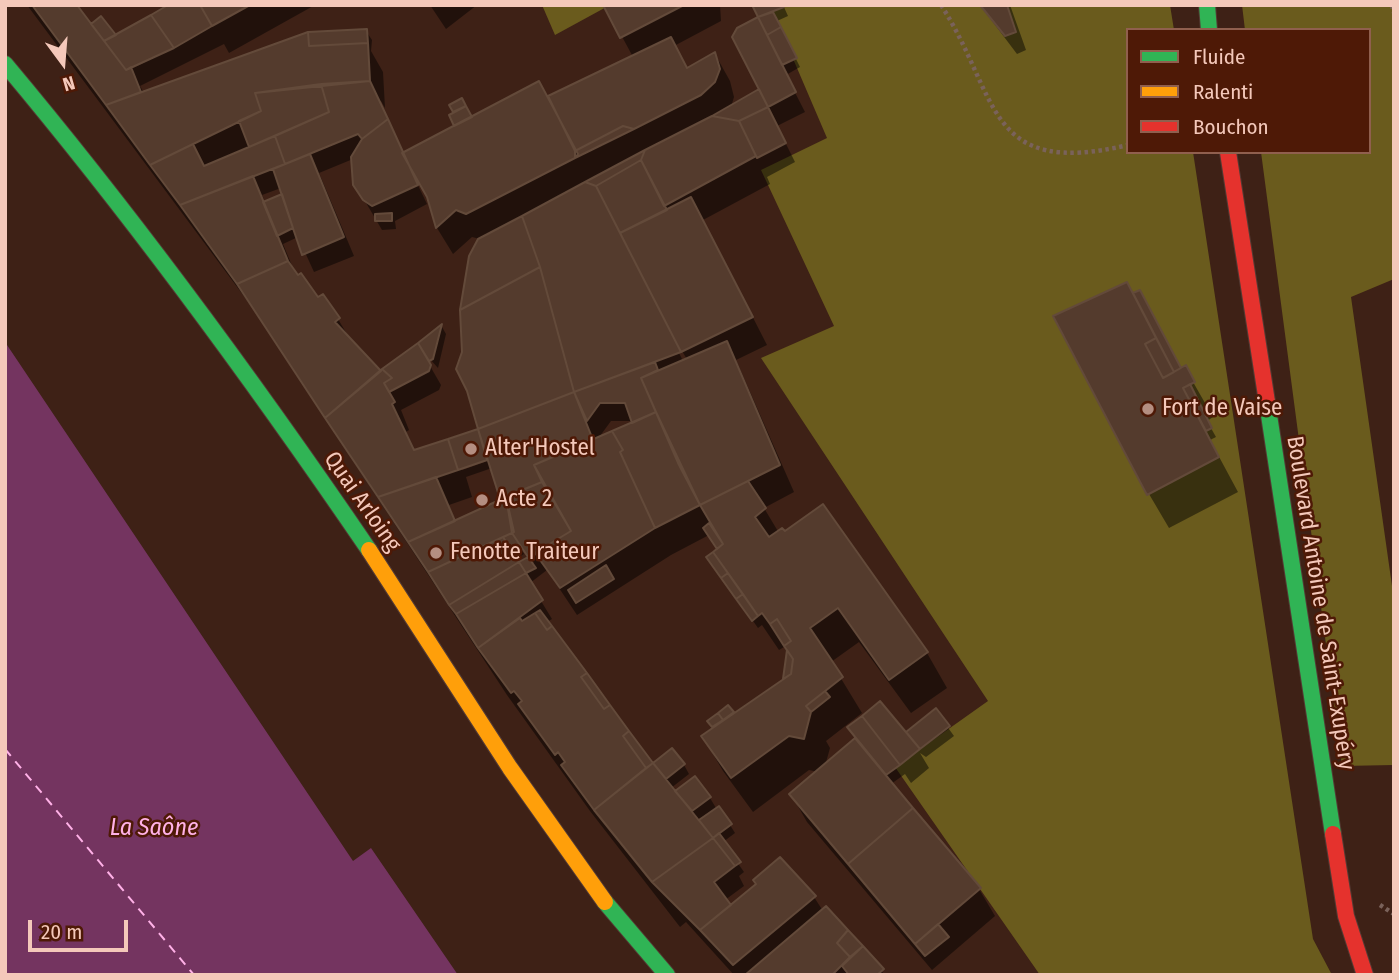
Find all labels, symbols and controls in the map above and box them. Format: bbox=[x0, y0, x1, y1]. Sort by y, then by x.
north arrow bbox=[28, 28, 98, 98]
legend bbox=[1126, 28, 1371, 154]
text: Fluide bbox=[1193, 44, 1245, 70]
text: N bbox=[60, 71, 78, 96]
text: Ralenti bbox=[1193, 79, 1253, 105]
text: Bouchon bbox=[1193, 114, 1269, 140]
place label: Fort de Vaise bbox=[1162, 395, 1282, 423]
marker: Fort de Vaise bbox=[1140, 401, 1156, 417]
street label: Boulevard Antoine de Saint-Exupéry bbox=[1280, 434, 1360, 772]
place label: Alter'Hostel bbox=[485, 435, 595, 463]
marker: Alter'Hostel bbox=[463, 441, 479, 457]
street label: Quai Arloing bbox=[317, 447, 407, 557]
place label: Acte 2 bbox=[496, 486, 552, 514]
marker: Acte 2 bbox=[474, 492, 490, 508]
place label: Fenotte Traiteur bbox=[450, 539, 599, 567]
marker: Fenotte Traiteur bbox=[428, 545, 444, 561]
water label: La Saône bbox=[110, 814, 198, 842]
scale bar bbox=[32, 906, 131, 950]
text: 20 m bbox=[41, 919, 82, 945]

